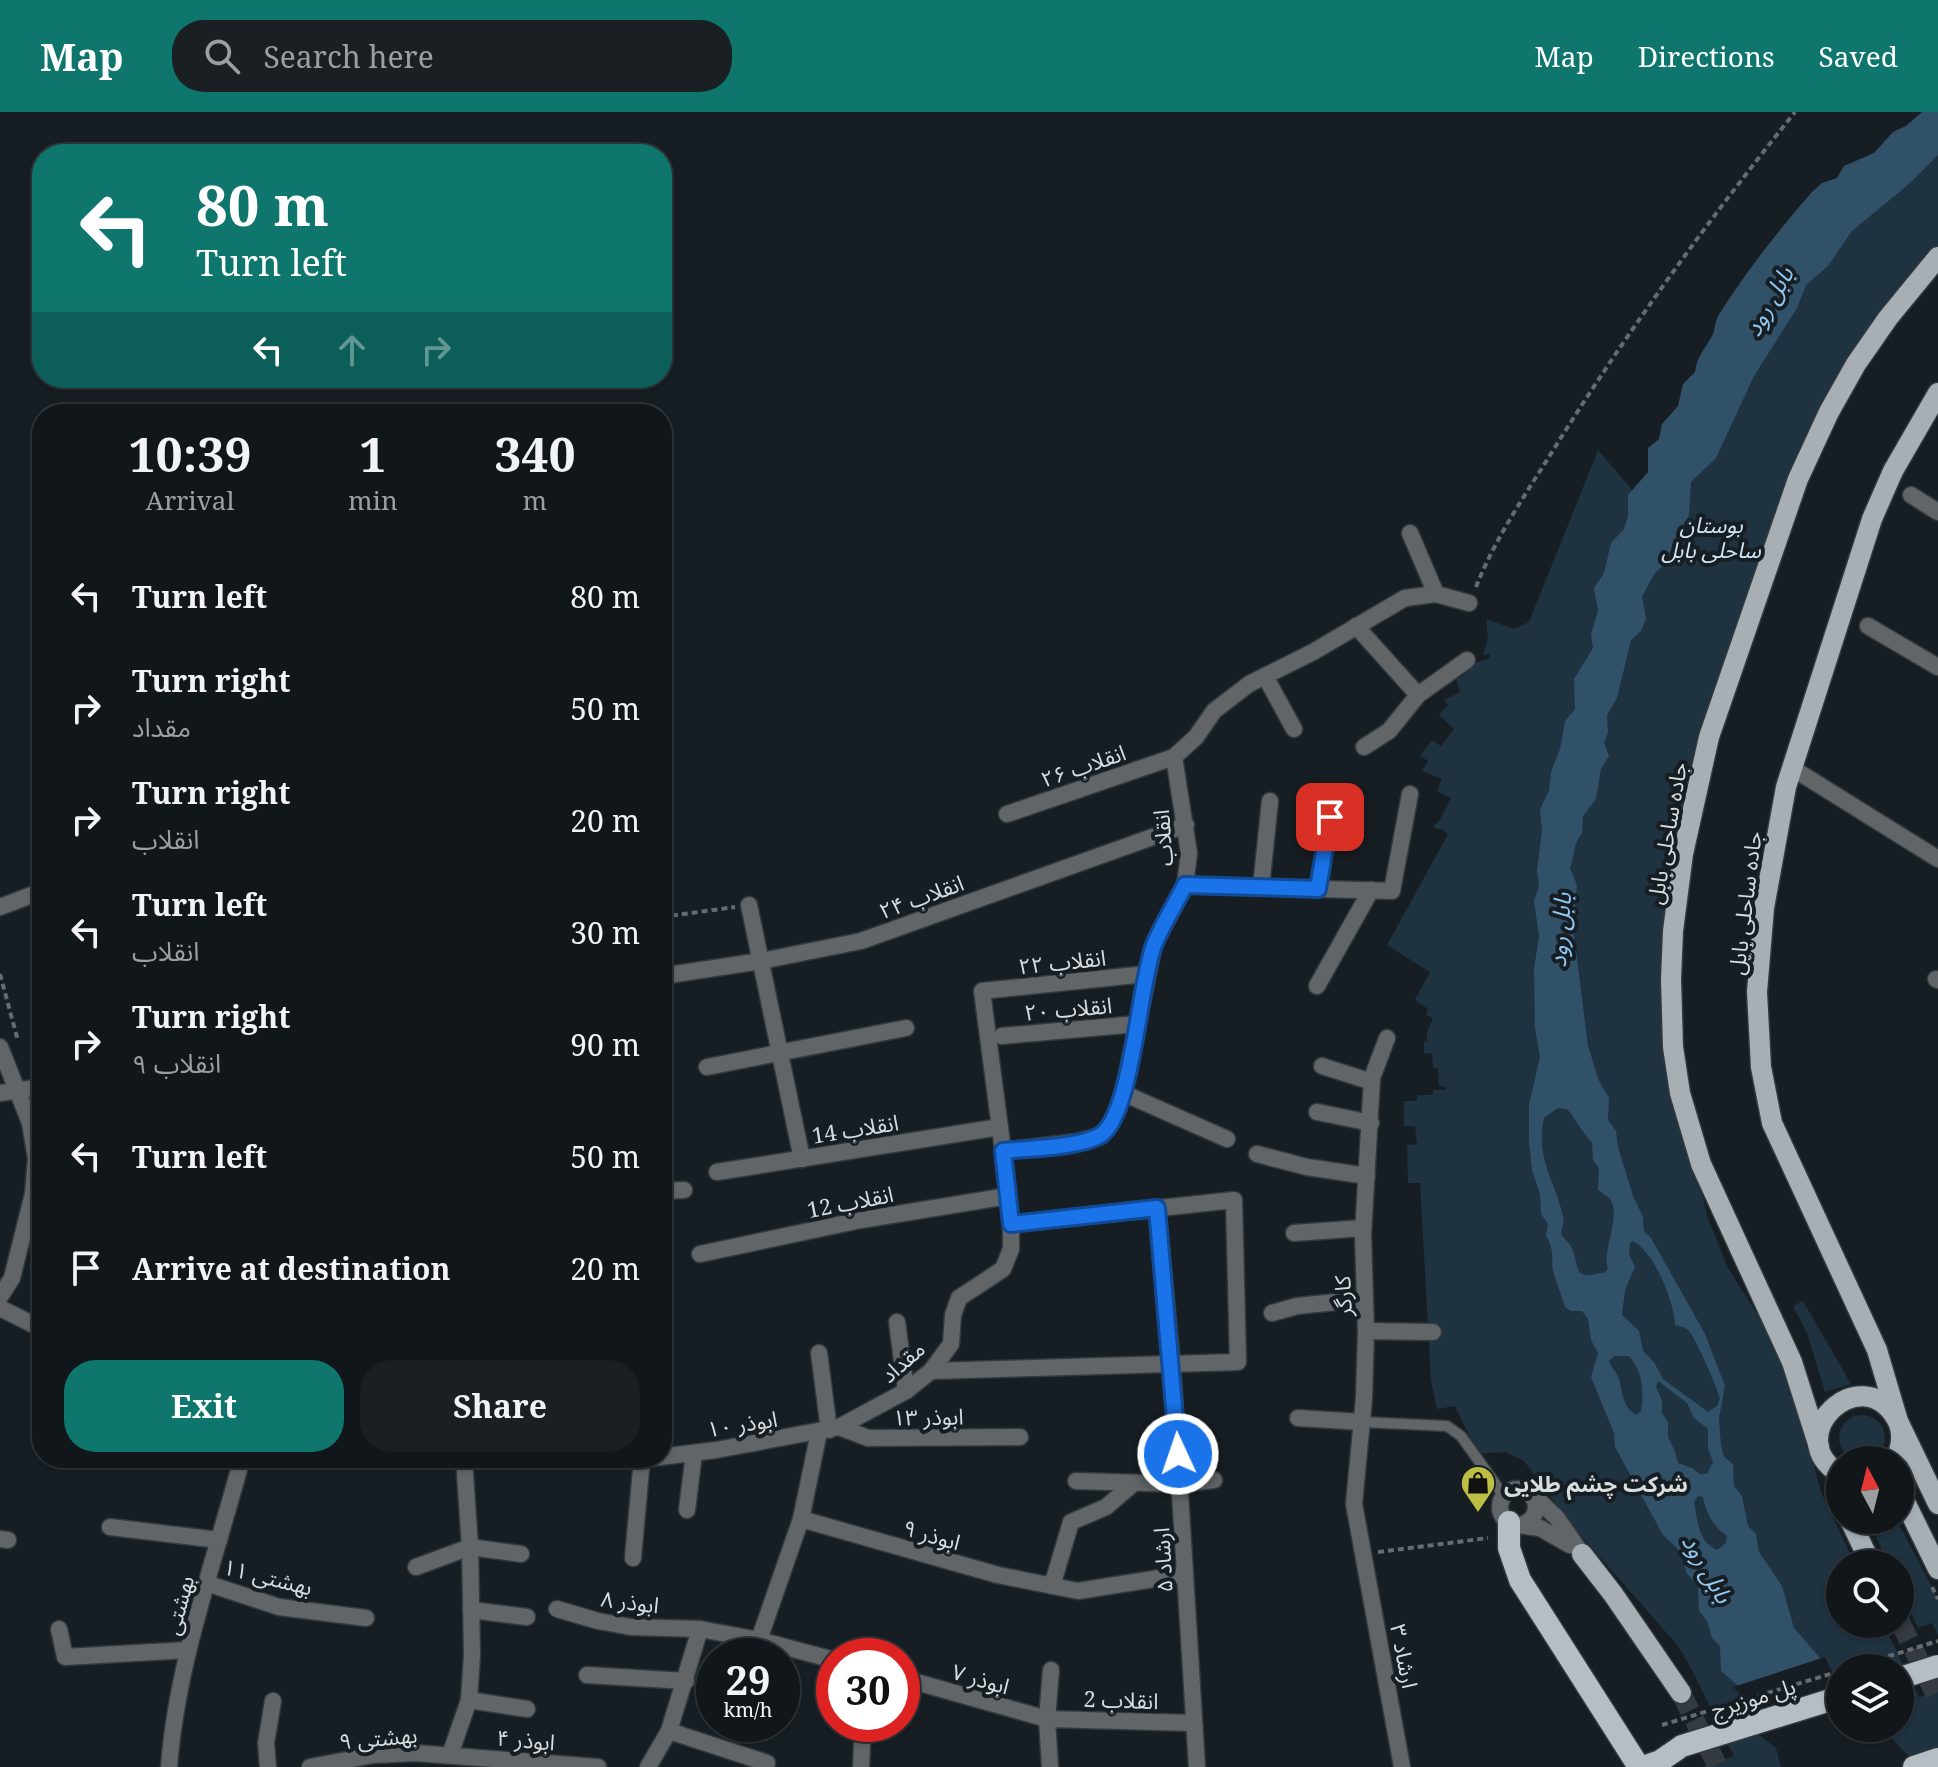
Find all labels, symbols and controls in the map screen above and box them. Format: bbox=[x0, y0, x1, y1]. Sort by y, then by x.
search box bbox=[172, 20, 732, 92]
text: Map bbox=[40, 30, 124, 82]
icon: search bbox=[200, 34, 244, 78]
text: Search here bbox=[264, 36, 434, 77]
text: Map bbox=[1534, 37, 1594, 75]
text: Directions bbox=[1638, 37, 1775, 75]
text: Saved bbox=[1819, 37, 1898, 75]
text: 80 m bbox=[196, 166, 329, 242]
icon: left bbox=[64, 176, 168, 280]
text: Turn left bbox=[196, 238, 347, 287]
water label: بابل رود bbox=[1735, 260, 1801, 342]
icon: left bbox=[246, 328, 290, 372]
icon: ahead bbox=[330, 328, 374, 372]
icon: right bbox=[414, 328, 458, 372]
text: 10:39 bbox=[128, 421, 252, 486]
text: 1 bbox=[359, 421, 386, 486]
text: 340 bbox=[494, 421, 576, 486]
text: Arrival bbox=[146, 482, 234, 518]
text: min bbox=[348, 482, 398, 518]
text: m bbox=[523, 482, 547, 518]
park label: بوستان ساحلی بابل bbox=[1661, 509, 1761, 564]
icon: left bbox=[64, 574, 108, 618]
text: Turn left bbox=[132, 576, 267, 617]
text: 80 m bbox=[570, 576, 640, 617]
text: Turn right bbox=[132, 660, 290, 701]
icon: right bbox=[64, 686, 108, 730]
text: 50 m bbox=[570, 688, 640, 729]
text: مقداد bbox=[132, 709, 191, 745]
street label: انقلاب ۲۶ bbox=[1037, 736, 1129, 794]
street label: جاده ساحلی بابل bbox=[1639, 759, 1693, 906]
text: Turn right bbox=[132, 772, 290, 813]
pin bbox=[1296, 783, 1364, 851]
icon: arrive bbox=[1308, 795, 1352, 839]
icon: right bbox=[64, 798, 108, 842]
text: 20 m bbox=[570, 800, 640, 841]
street label: انقلاب bbox=[1145, 808, 1179, 868]
text: انقلاب bbox=[132, 821, 199, 857]
street label: جاده ساحلی بایل bbox=[1720, 829, 1768, 977]
street label: انقلاب ۲۴ bbox=[875, 867, 967, 925]
text: Turn left bbox=[132, 884, 267, 925]
water label: بابل رود bbox=[1540, 891, 1578, 968]
icon: left bbox=[64, 910, 108, 954]
text: 30 m bbox=[570, 912, 640, 953]
text: انقلاب bbox=[132, 933, 199, 969]
street label: انقلاب ۲۲ bbox=[1017, 941, 1107, 981]
street label: انقلاب ۲۰ bbox=[1023, 989, 1113, 1027]
text: Turn right bbox=[132, 996, 290, 1037]
icon: right bbox=[64, 1022, 108, 1066]
text: 90 m bbox=[570, 1024, 640, 1065]
text: انقلاب ۹ bbox=[132, 1045, 221, 1081]
street label: انقلاب 14 bbox=[809, 1106, 901, 1150]
icon: left bbox=[64, 1134, 108, 1178]
text: Turn left bbox=[132, 1136, 267, 1177]
text: 50 m bbox=[570, 1136, 640, 1177]
street label: انقلاب 12 bbox=[804, 1178, 896, 1224]
icon: arrive bbox=[64, 1246, 108, 1290]
text: Arrive at destination bbox=[132, 1248, 451, 1289]
text: 20 m bbox=[570, 1248, 640, 1289]
street label: کارگر bbox=[1326, 1274, 1358, 1318]
street label: مقداد bbox=[873, 1333, 931, 1389]
button: Exit bbox=[64, 1360, 344, 1452]
button: Share bbox=[360, 1360, 640, 1452]
street label: ابوذر ۱۳ bbox=[892, 1400, 964, 1432]
street label: ابوذر ۱۰ bbox=[705, 1403, 779, 1443]
position arrow bbox=[1136, 1412, 1220, 1496]
north arrow bbox=[1826, 1446, 1914, 1534]
map controls bbox=[1826, 1446, 1914, 1742]
shop icon: شرکت چشم طلایی bbox=[1459, 1464, 1497, 1514]
place label: شرکت چشم طلایی bbox=[1504, 1468, 1688, 1501]
street label: ابوذر ۹ bbox=[900, 1512, 964, 1556]
street label: ارشاد ۵ bbox=[1145, 1527, 1179, 1593]
water label: بابل رود bbox=[1675, 1527, 1741, 1609]
street label: بهشتی ۱۱ bbox=[220, 1550, 316, 1602]
button: search bbox=[1826, 1550, 1914, 1638]
street label: بهشتی bbox=[156, 1572, 200, 1638]
street label: ابوذر ۸ bbox=[599, 1583, 661, 1619]
street label: ارشاد ۳ bbox=[1384, 1621, 1426, 1691]
speed limit sign: 30 bbox=[816, 1638, 920, 1742]
text: 29 bbox=[725, 1652, 771, 1707]
button: layers bbox=[1826, 1654, 1914, 1742]
street label: ابوذر ۷ bbox=[949, 1656, 1013, 1700]
street label: پل موزیرج bbox=[1707, 1670, 1800, 1727]
street label: انقلاب 2 bbox=[1083, 1683, 1159, 1715]
text: km/h bbox=[723, 1696, 773, 1723]
street label: بهشتی ۹ bbox=[338, 1719, 418, 1755]
street label: ابوذر ۴ bbox=[496, 1722, 556, 1756]

